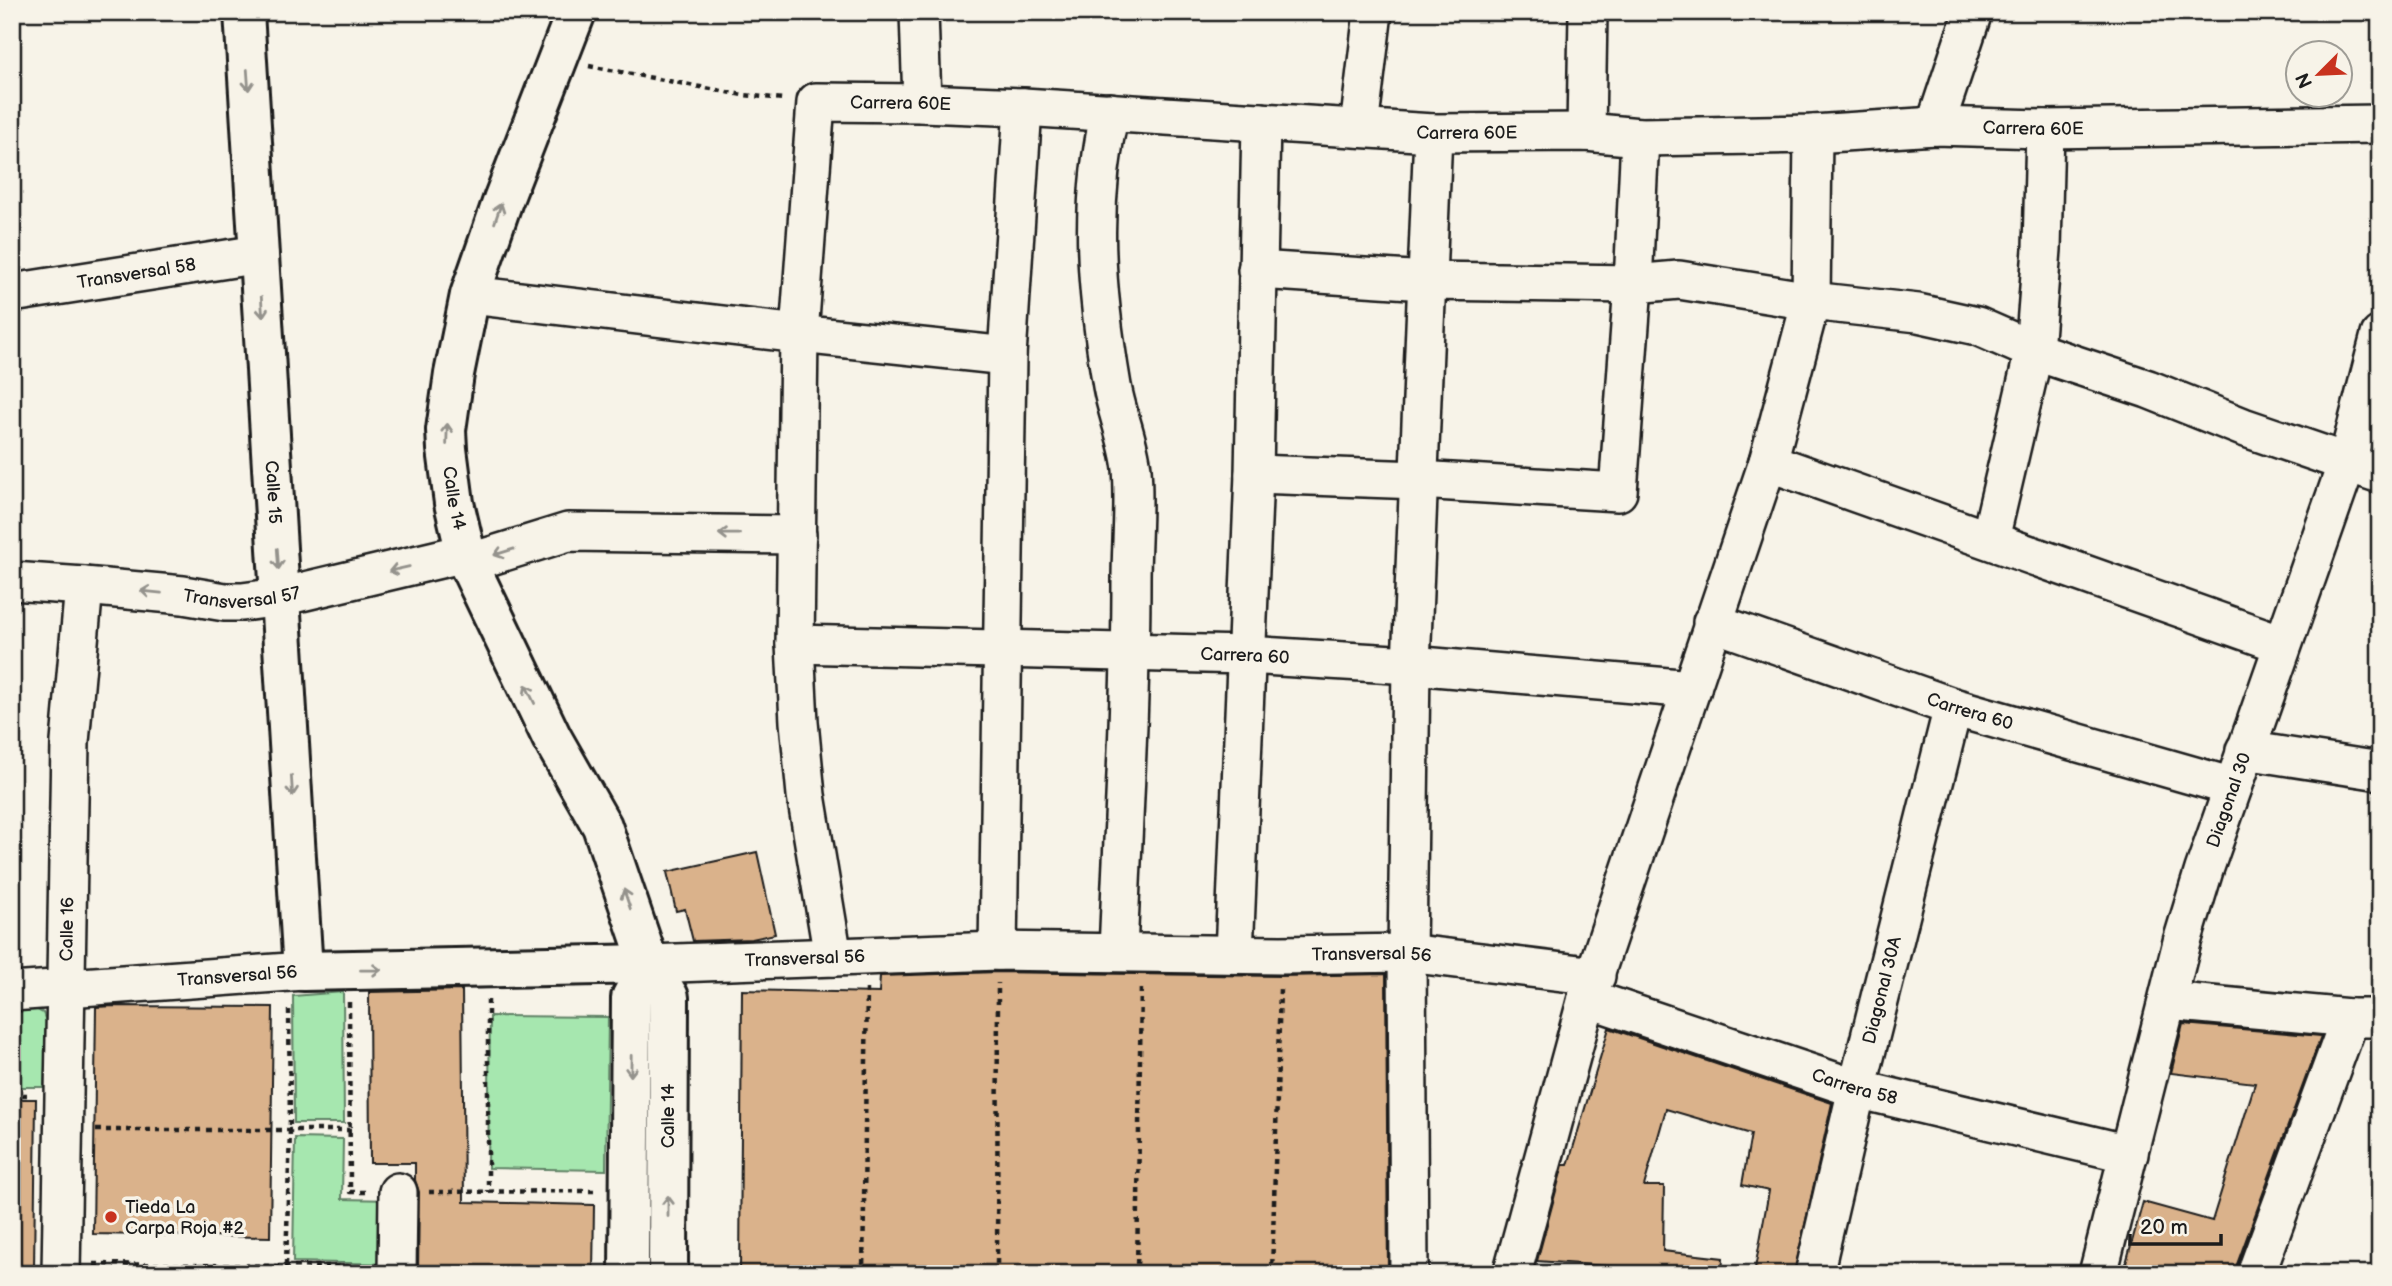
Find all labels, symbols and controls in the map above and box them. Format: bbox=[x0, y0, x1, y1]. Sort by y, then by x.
north arrow bbox=[2284, 38, 2354, 108]
one-way arrow bbox=[242, 69, 255, 91]
text: N bbox=[2291, 69, 2318, 92]
street label: Carrera 60E bbox=[850, 92, 952, 115]
street label: Carrera 60E bbox=[1982, 117, 2084, 140]
street label: Carrera 60E bbox=[1416, 122, 1517, 144]
one-way arrow bbox=[492, 202, 505, 224]
street label: Transversal 58 bbox=[76, 254, 197, 294]
one-way arrow bbox=[256, 296, 269, 319]
one-way arrow bbox=[441, 423, 454, 446]
street label: Calle 15 bbox=[261, 460, 285, 525]
street label: Calle 14 bbox=[438, 465, 470, 532]
one-way arrow bbox=[717, 527, 740, 541]
one-way arrow bbox=[493, 546, 515, 559]
one-way arrow bbox=[271, 547, 284, 570]
one-way arrow bbox=[388, 563, 411, 576]
street label: Transversal 57 bbox=[182, 582, 303, 613]
one-way arrow bbox=[141, 586, 163, 599]
street label: Carrera 60 bbox=[1200, 644, 1290, 669]
one-way arrow bbox=[523, 684, 537, 705]
street label: Carrera 60 bbox=[1924, 689, 2015, 735]
street label: Diagonal 30 bbox=[2203, 750, 2255, 850]
one-way arrow bbox=[285, 774, 298, 797]
one-way arrow bbox=[620, 889, 632, 911]
street label: Calle 16 bbox=[56, 897, 78, 961]
street label: Diagonal 30A bbox=[1859, 934, 1906, 1046]
street label: Transversal 56 bbox=[1311, 943, 1433, 967]
street label: Transversal 56 bbox=[744, 946, 865, 971]
street label: Transversal 56 bbox=[177, 961, 298, 991]
one-way arrow bbox=[360, 963, 383, 976]
one-way arrow bbox=[624, 1054, 638, 1077]
street label: Carrera 58 bbox=[1809, 1064, 1899, 1109]
street label: Calle 14 bbox=[658, 1084, 679, 1148]
one-way arrow bbox=[661, 1194, 675, 1217]
place label: Tieda La Carpa Roja #2 bbox=[125, 1197, 245, 1239]
scale bar bbox=[2130, 1202, 2220, 1246]
marker: Tieda La Carpa Roja #2 bbox=[103, 1209, 119, 1225]
text: 20 m bbox=[2140, 1215, 2188, 1240]

